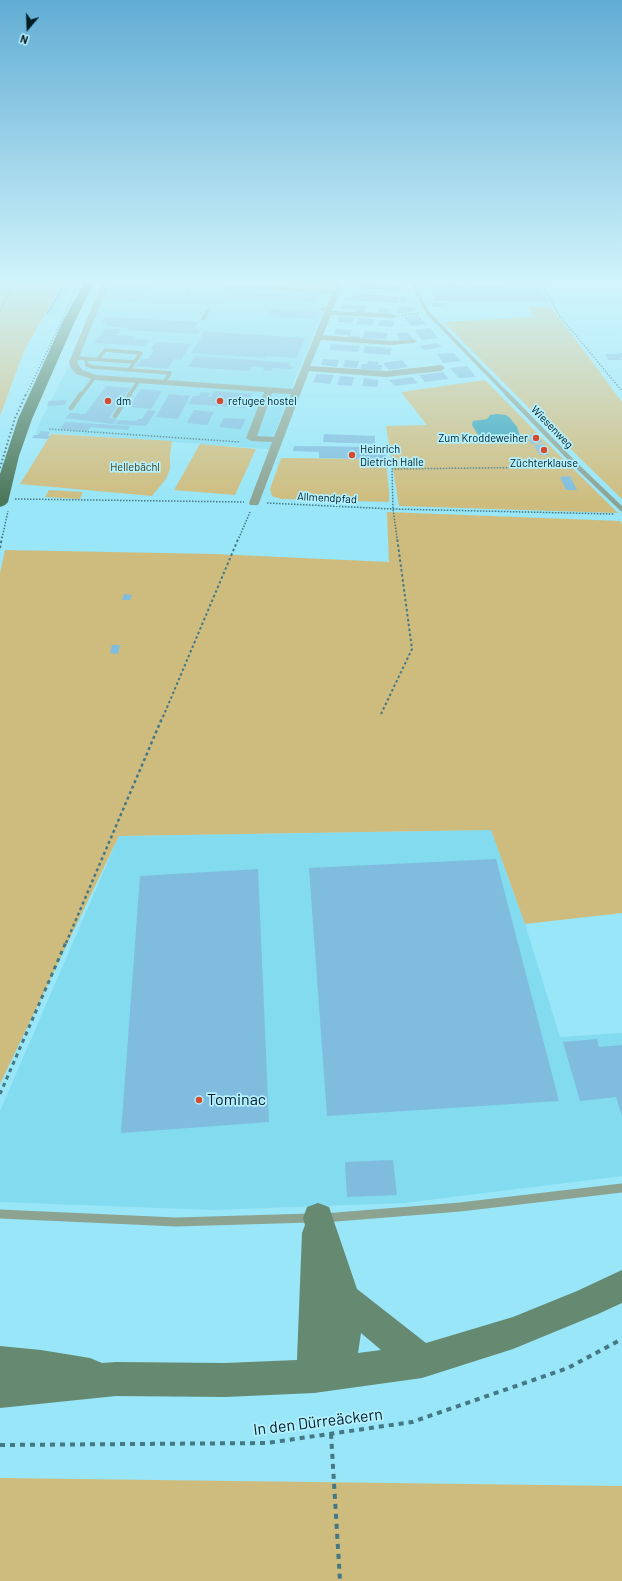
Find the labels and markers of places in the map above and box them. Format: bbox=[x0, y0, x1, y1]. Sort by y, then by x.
place label: dm bbox=[116, 394, 131, 408]
place label: refugee hostel bbox=[228, 394, 297, 408]
marker: dm bbox=[103, 396, 113, 406]
marker: refugee hostel bbox=[215, 396, 225, 406]
place label: Zum Kroddeweiher bbox=[438, 431, 528, 445]
marker: Zum Kroddeweiher bbox=[531, 433, 541, 443]
place label: Heinrich Dietrich Halle bbox=[360, 442, 424, 468]
marker: Züchterklause bbox=[539, 445, 549, 455]
marker: Heinrich Dietrich Halle bbox=[347, 450, 357, 460]
place label: Züchterklause bbox=[510, 456, 578, 470]
place label: Tominac bbox=[207, 1090, 266, 1110]
marker: Tominac bbox=[194, 1095, 204, 1105]

